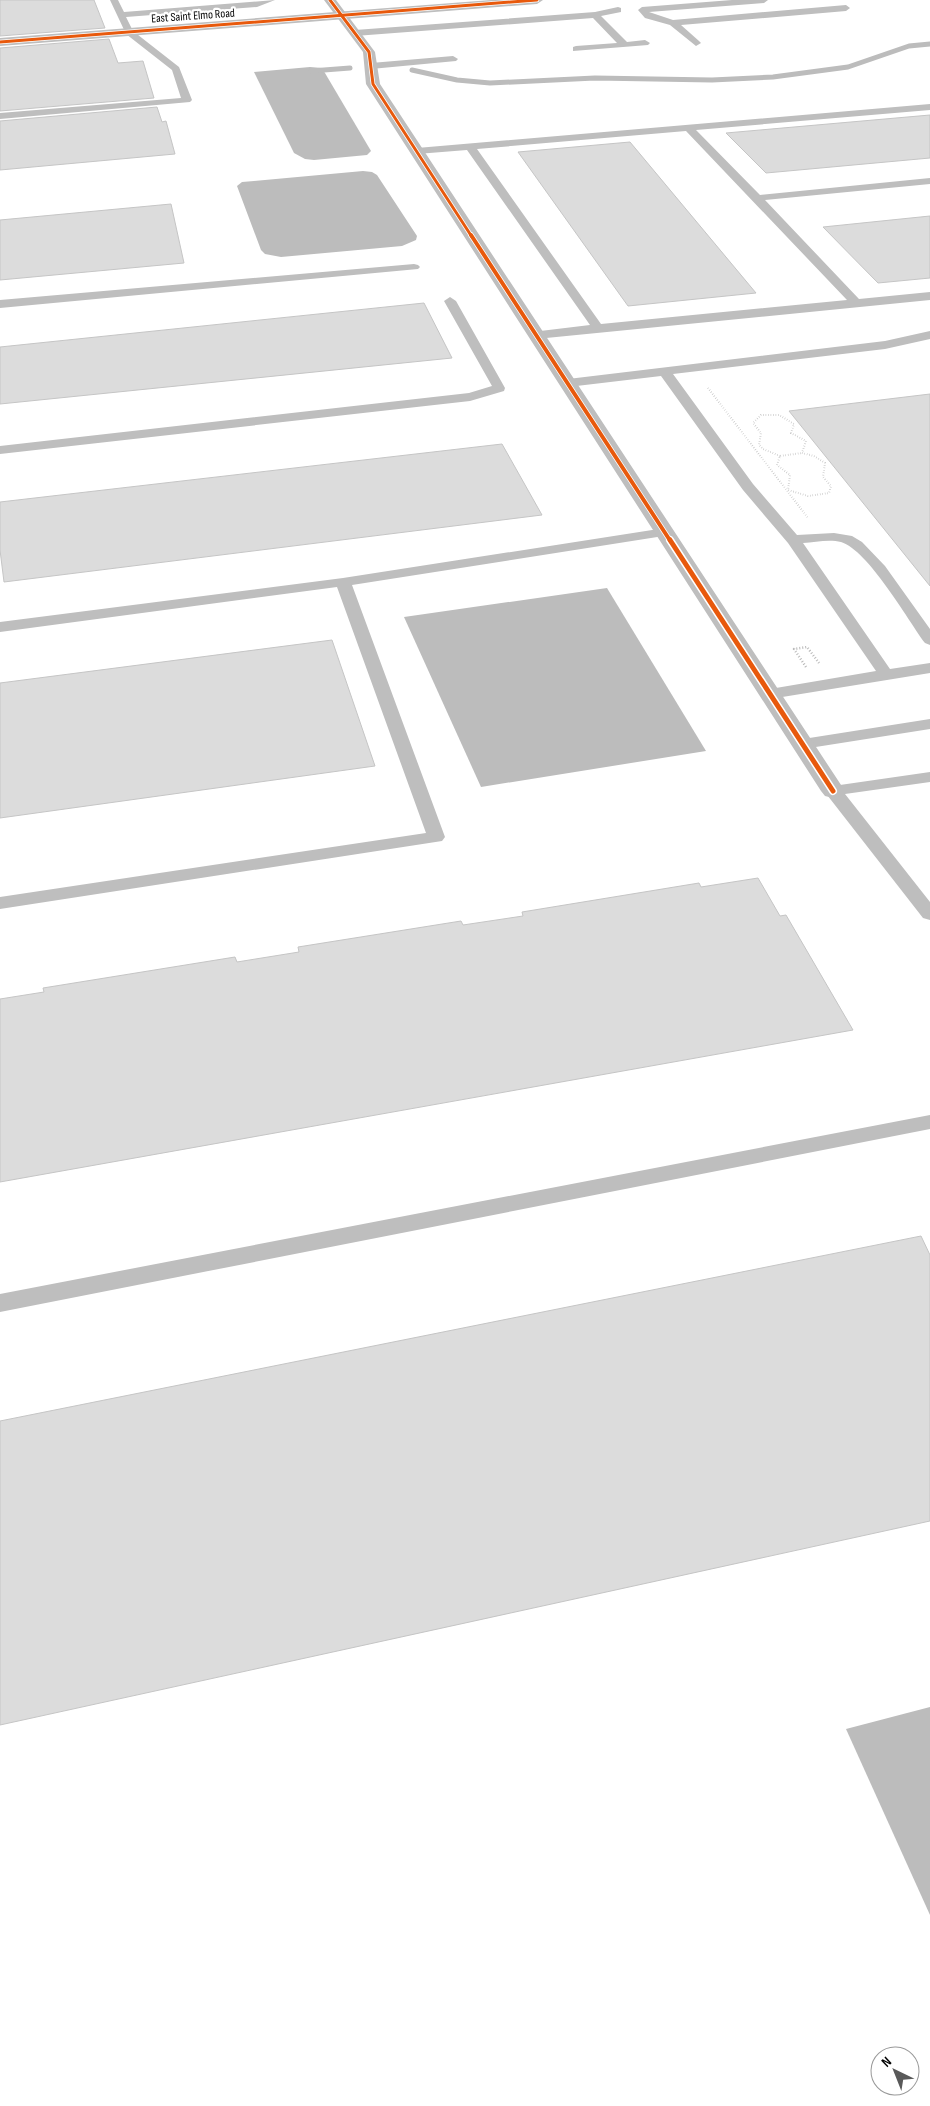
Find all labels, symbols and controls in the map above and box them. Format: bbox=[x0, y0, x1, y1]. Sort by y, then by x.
street label: East Saint Elmo Road bbox=[151, 6, 235, 26]
north arrow bbox=[870, 2046, 920, 2096]
text: N bbox=[878, 2053, 895, 2071]

